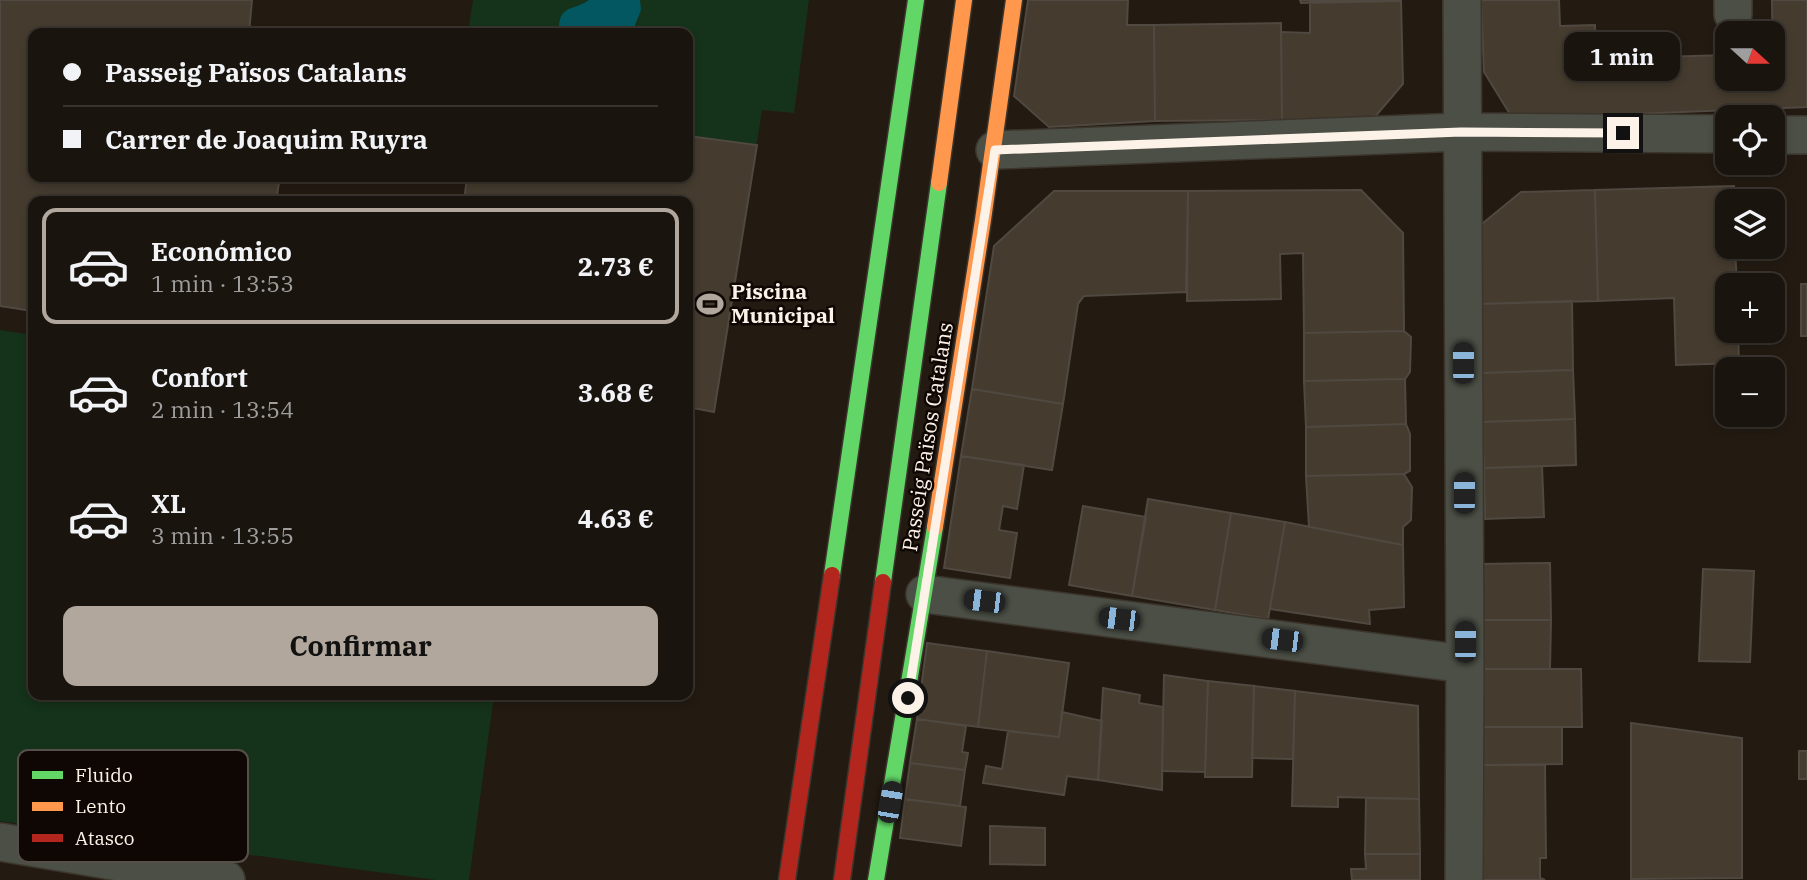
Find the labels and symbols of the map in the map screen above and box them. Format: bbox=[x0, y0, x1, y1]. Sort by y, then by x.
north arrow bbox=[1715, 21, 1785, 91]
callout: 1 min bbox=[1565, 32, 1681, 80]
route end bbox=[1607, 117, 1639, 149]
place label: Piscina Municipal bbox=[731, 277, 835, 329]
sports icon: Piscina Municipal bbox=[695, 289, 725, 319]
street label: Passeig Països Catalans bbox=[895, 320, 959, 554]
car bbox=[1453, 342, 1474, 384]
car bbox=[1454, 472, 1475, 514]
car bbox=[962, 588, 1007, 614]
car bbox=[1097, 606, 1142, 632]
car bbox=[1455, 621, 1476, 663]
car bbox=[1260, 627, 1305, 653]
route start bbox=[892, 682, 924, 714]
legend bbox=[18, 750, 248, 862]
text: Fluido bbox=[75, 763, 133, 787]
car bbox=[877, 779, 904, 825]
text: Lento bbox=[75, 794, 126, 818]
text: Atasco bbox=[75, 826, 134, 850]

